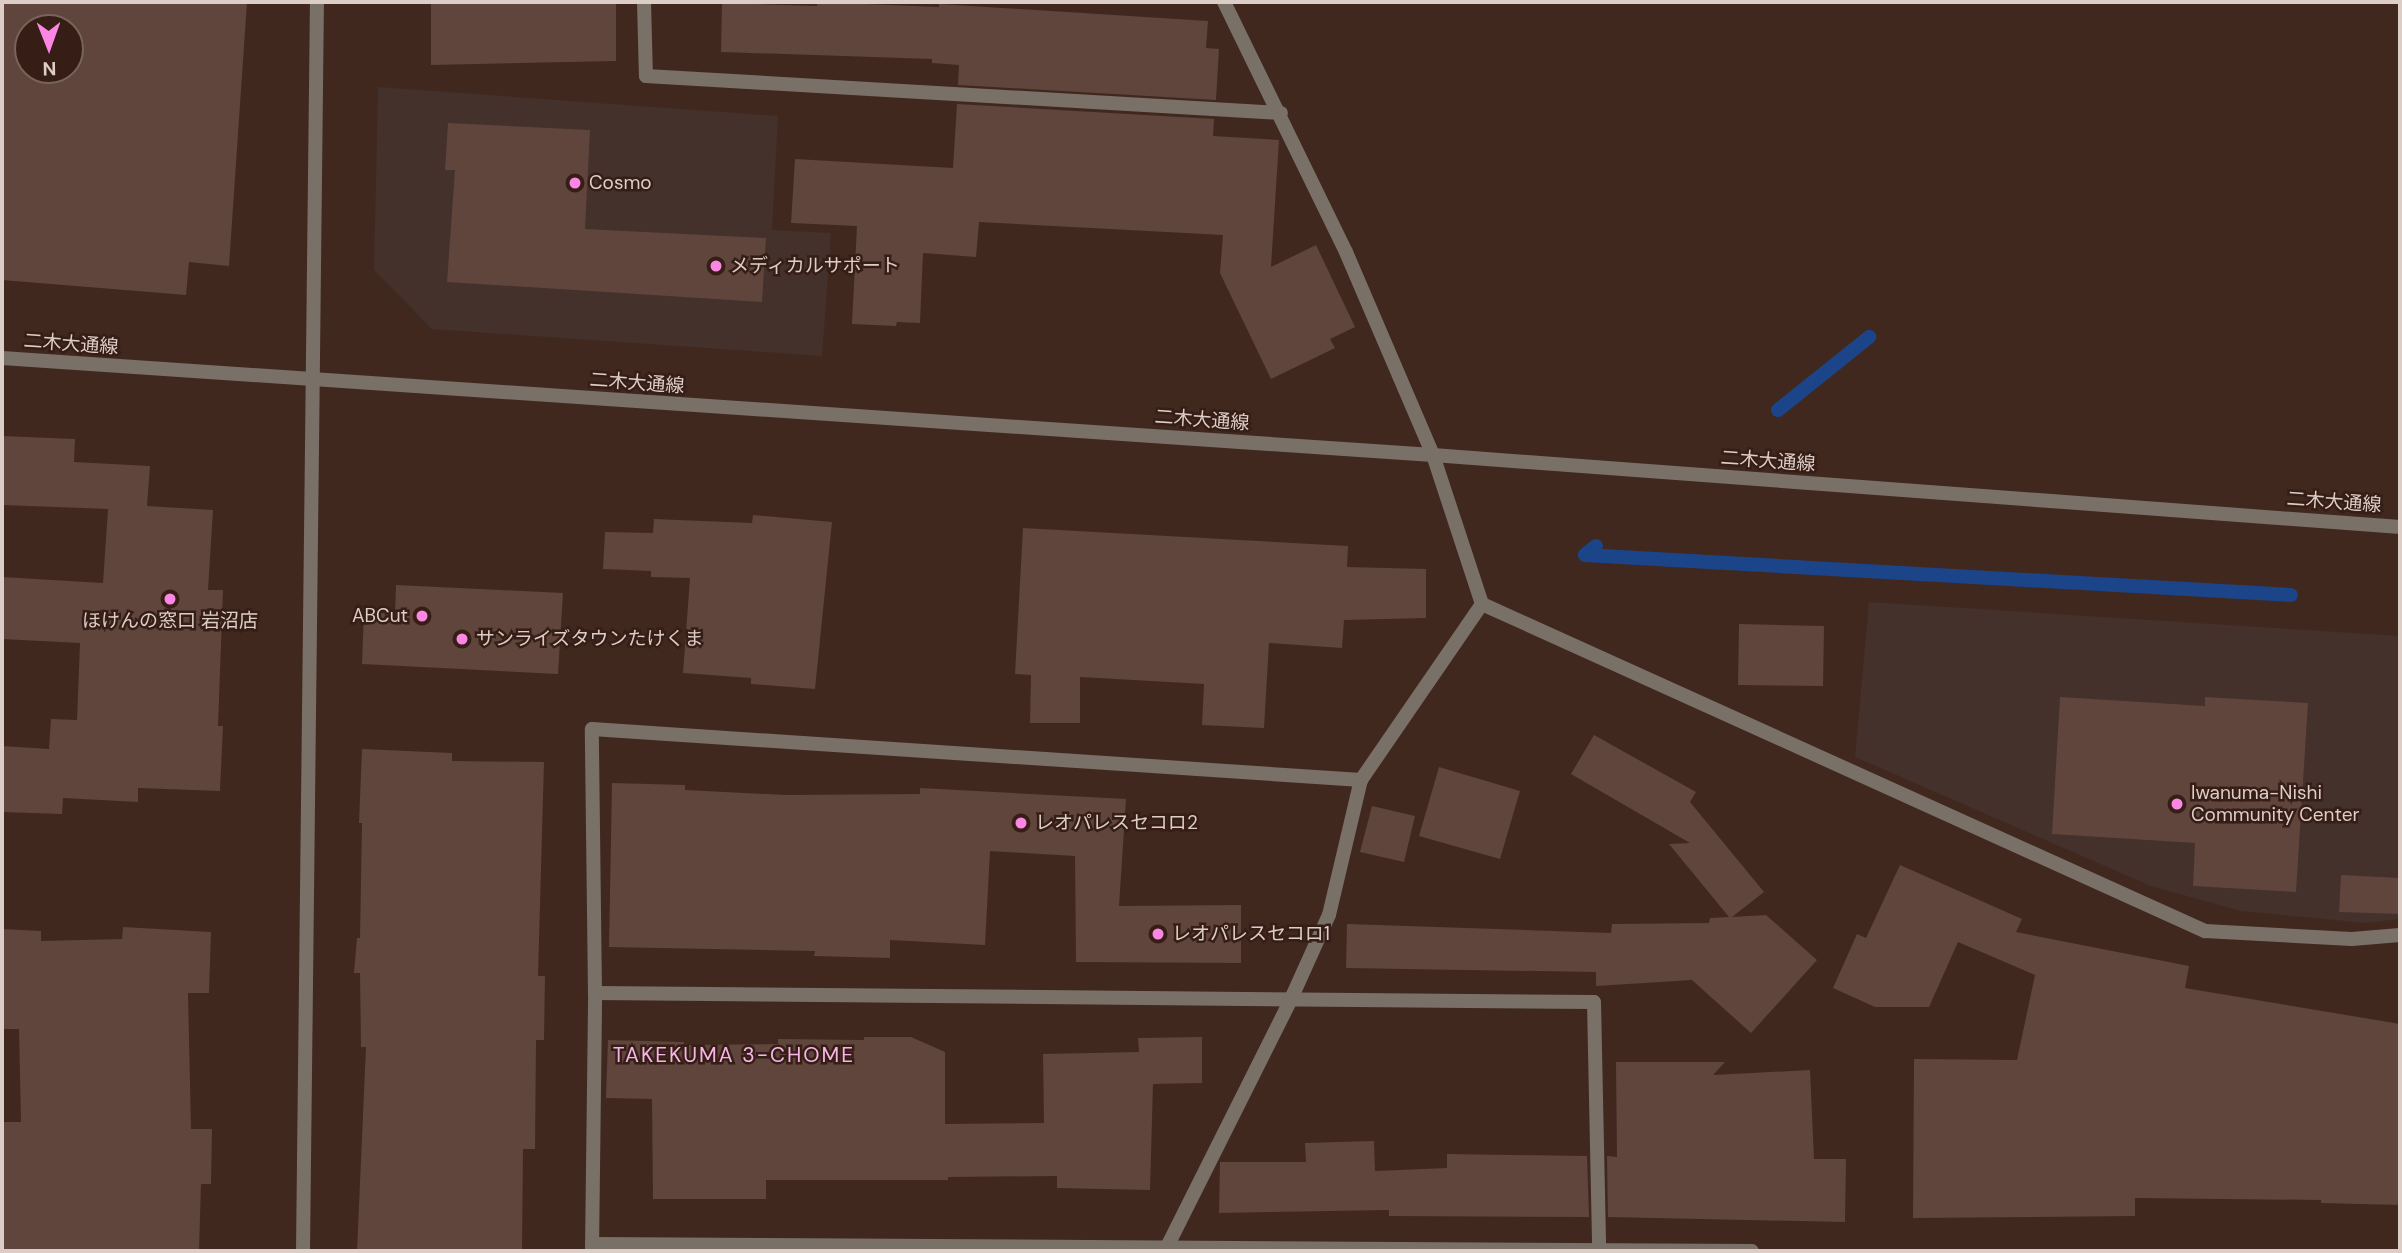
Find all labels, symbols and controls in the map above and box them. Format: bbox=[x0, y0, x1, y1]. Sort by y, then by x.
north arrow bbox=[14, 14, 84, 84]
text: N bbox=[42, 56, 56, 81]
place label: Cosmo bbox=[589, 172, 652, 194]
marker: Cosmo bbox=[567, 175, 583, 191]
place label: メディカルサポート bbox=[730, 255, 901, 277]
marker: メディカルサポート bbox=[708, 258, 724, 274]
street label: 二木大通線 bbox=[23, 329, 119, 359]
street label: 二木大通線 bbox=[589, 368, 685, 398]
street label: 二木大通線 bbox=[1154, 405, 1250, 435]
street label: 二木大通線 bbox=[1720, 446, 1816, 476]
street label: 二木大通線 bbox=[2286, 487, 2382, 517]
marker: ほけんの窓口 岩沼店 bbox=[162, 591, 178, 607]
place label: ABCut bbox=[352, 605, 408, 627]
marker: ABCut bbox=[414, 608, 430, 624]
place label: ほけんの窓口 岩沼店 bbox=[82, 610, 258, 632]
place label: サンライズタウンたけくま bbox=[476, 628, 704, 650]
marker: サンライズタウンたけくま bbox=[454, 631, 470, 647]
place label: Iwanuma-Nishi Community Center bbox=[2191, 782, 2359, 826]
marker: Iwanuma-Nishi Community Center bbox=[2169, 796, 2185, 812]
place label: レオパレスセコロ2 bbox=[1035, 812, 1198, 834]
marker: レオパレスセコロ2 bbox=[1013, 815, 1029, 831]
place label: レオパレスセコロ1 bbox=[1172, 923, 1330, 945]
marker: レオパレスセコロ1 bbox=[1150, 926, 1166, 942]
district label: TAKEKUMA 3-CHOME bbox=[615, 1042, 853, 1068]

